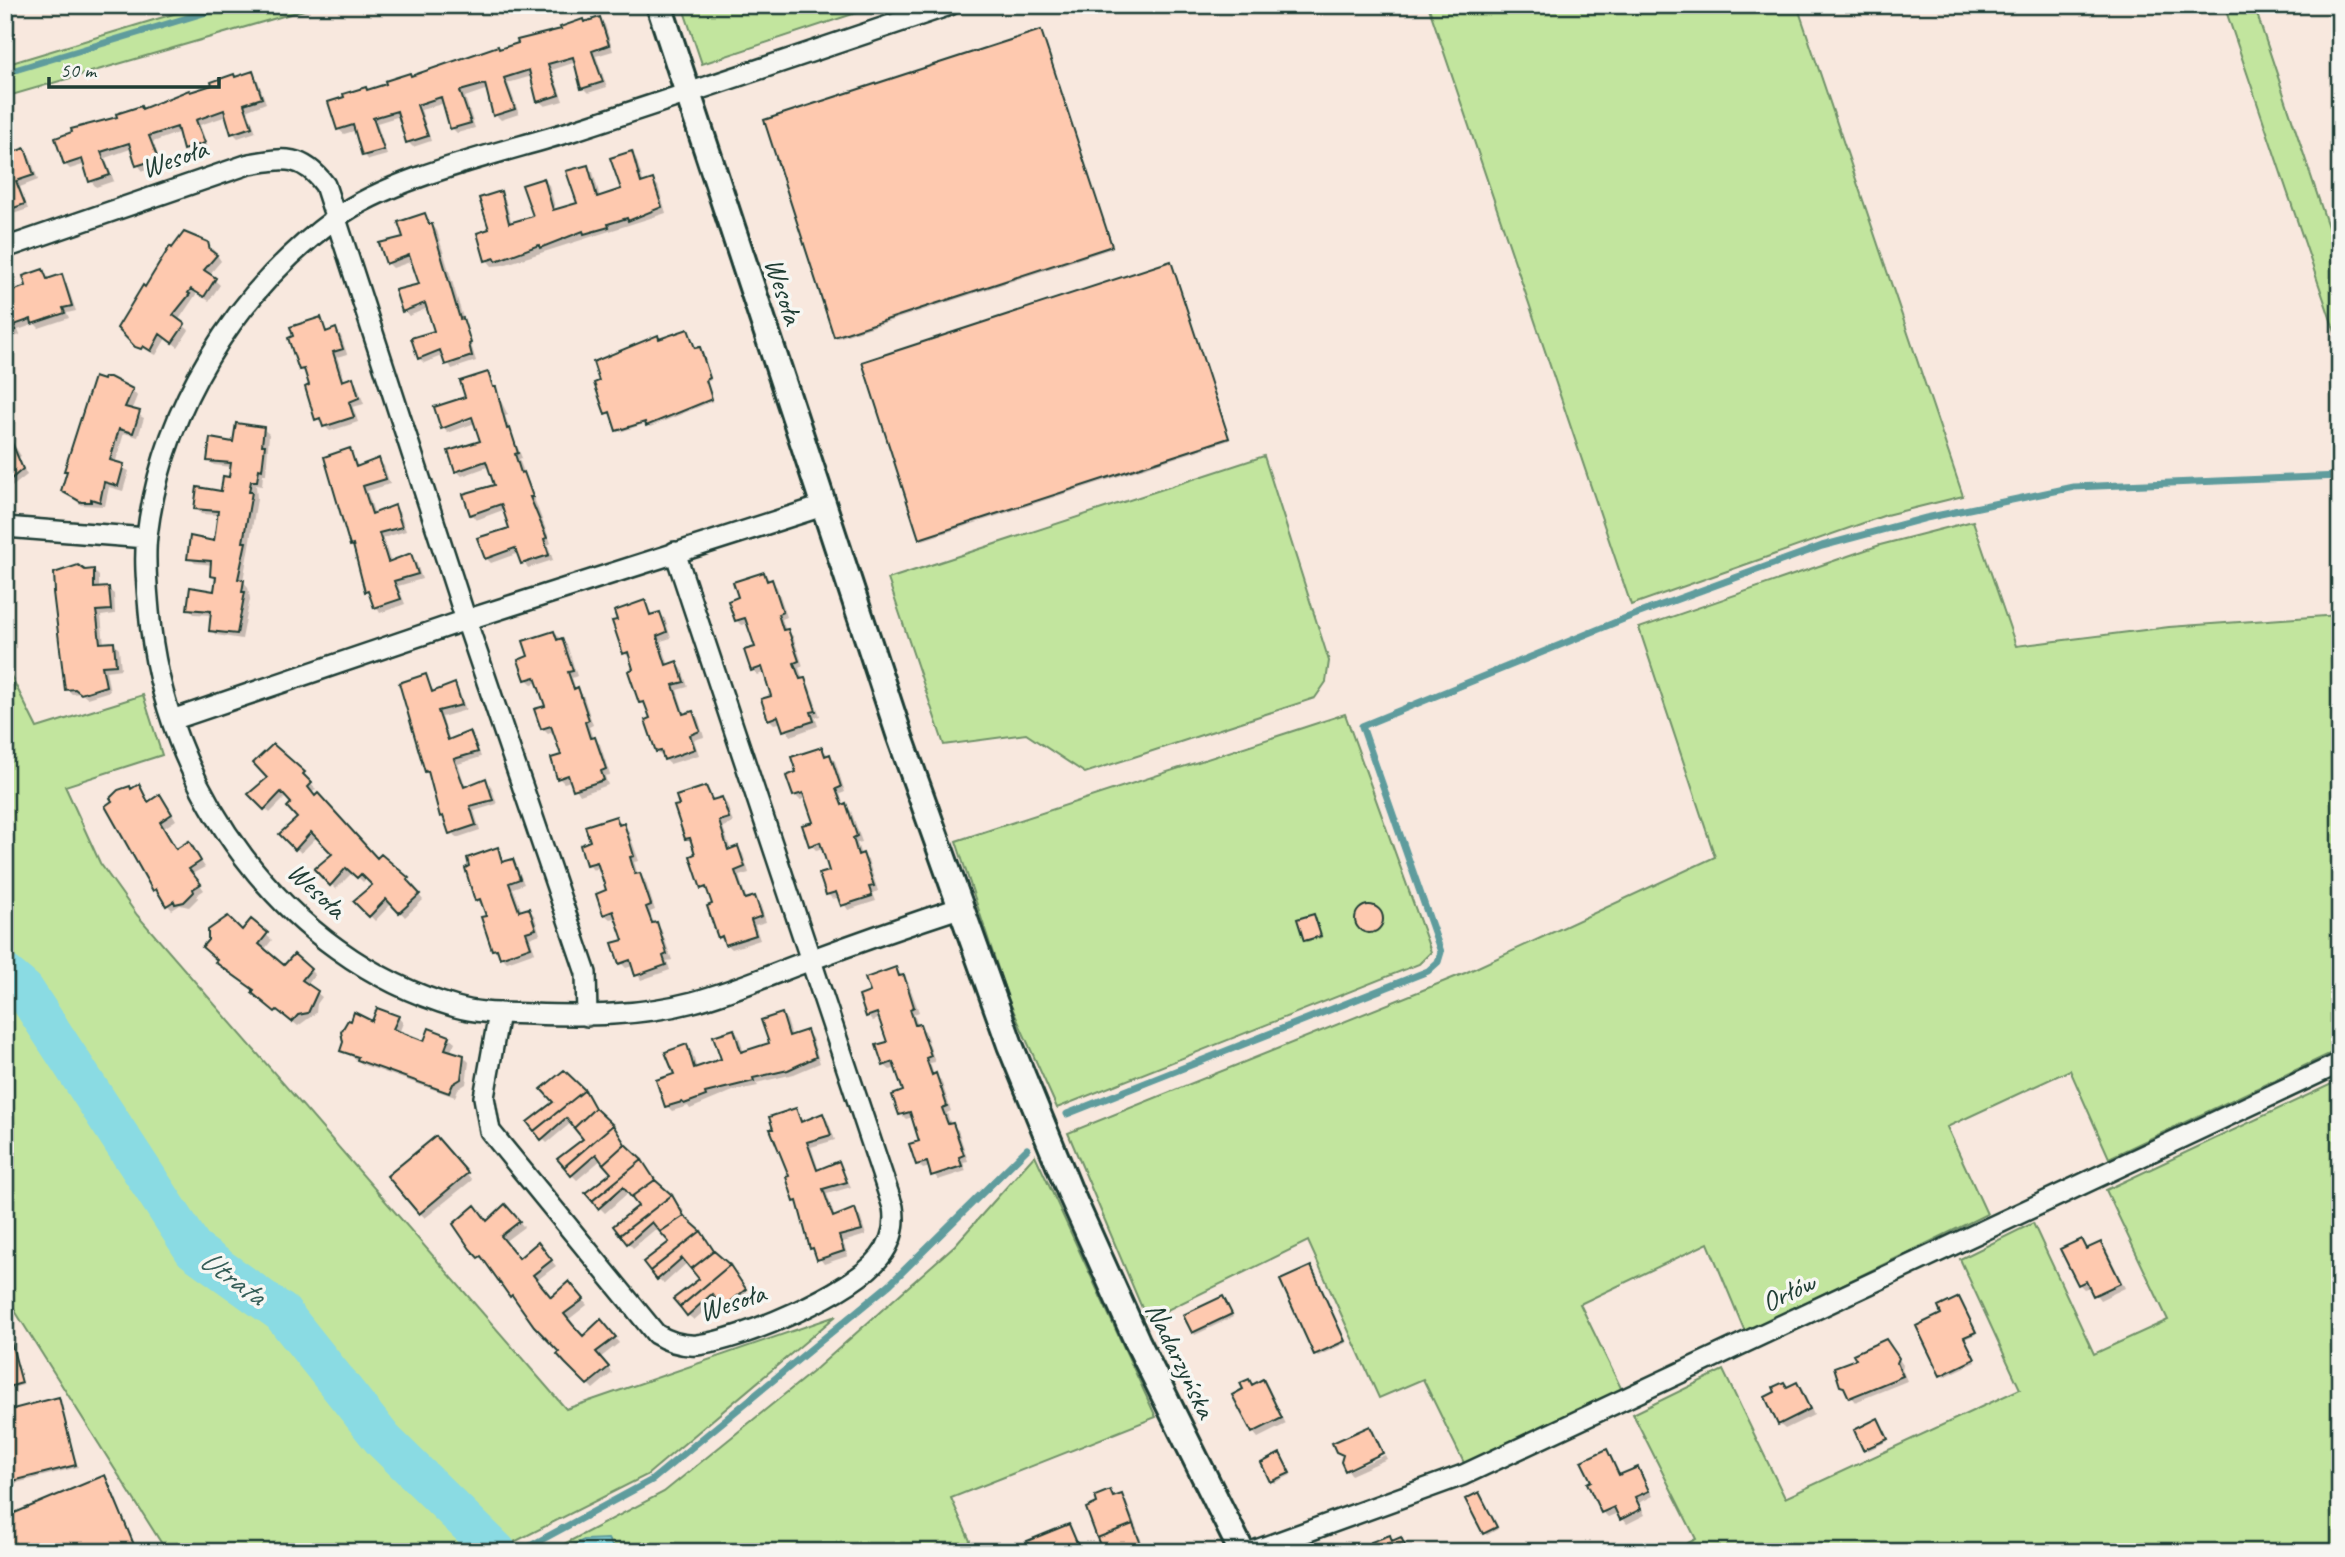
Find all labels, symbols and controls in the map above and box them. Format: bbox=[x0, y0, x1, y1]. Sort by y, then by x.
scale bar bbox=[49, 46, 219, 90]
text: 50 m bbox=[60, 57, 98, 83]
street label: Wesoła bbox=[136, 130, 213, 186]
street label: Wesoła bbox=[757, 253, 812, 330]
street label: Wesoła bbox=[280, 854, 355, 927]
water label: Utrata bbox=[193, 1241, 276, 1315]
street label: Orłów bbox=[1756, 1264, 1822, 1319]
street label: Wesoła bbox=[694, 1274, 771, 1329]
street label: Nadarzyńska bbox=[1138, 1296, 1225, 1425]

